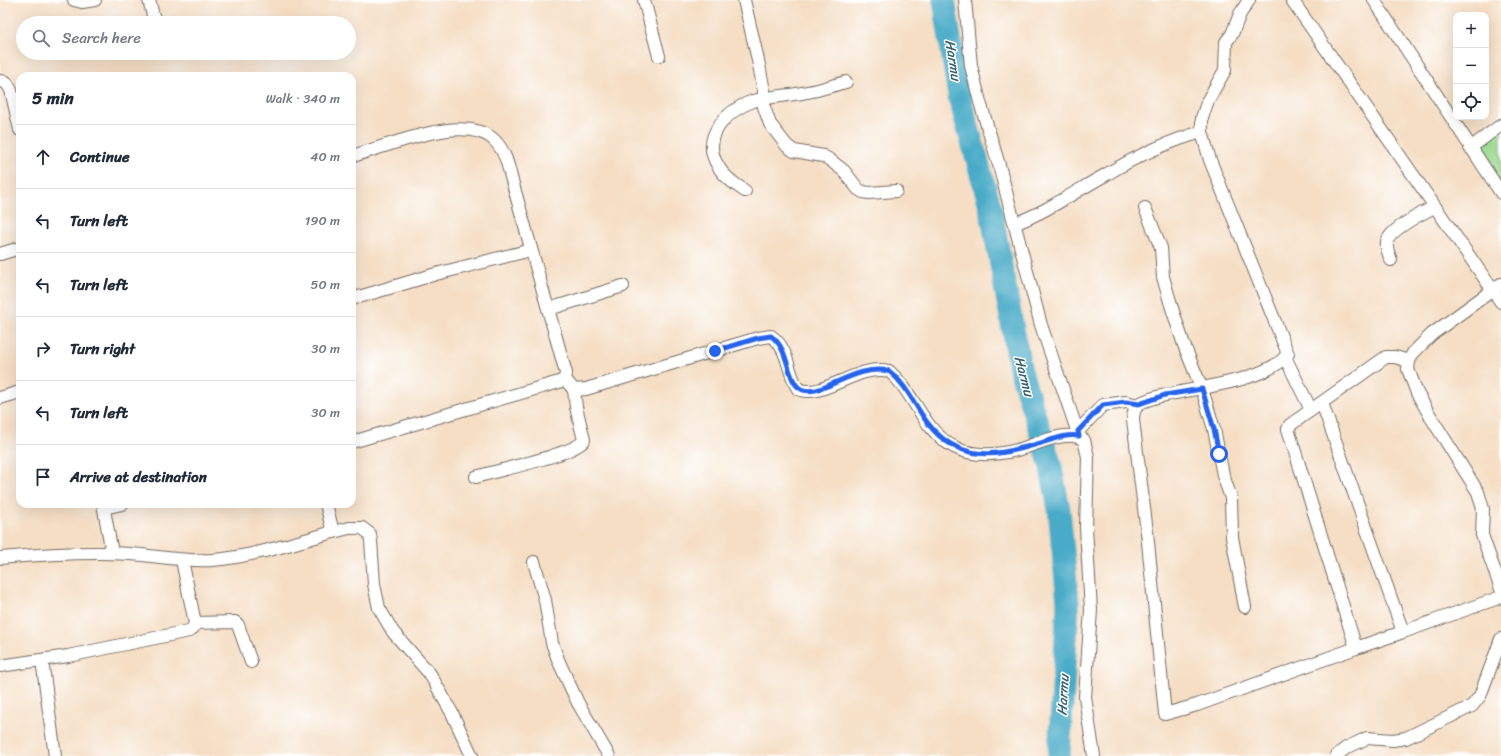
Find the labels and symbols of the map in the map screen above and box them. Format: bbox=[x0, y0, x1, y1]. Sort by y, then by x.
water label: Harmu bbox=[937, 38, 969, 85]
route end bbox=[706, 342, 724, 360]
water label: Harmu bbox=[1007, 353, 1042, 401]
route start bbox=[1210, 445, 1228, 463]
water label: Harmu bbox=[1049, 671, 1077, 716]

